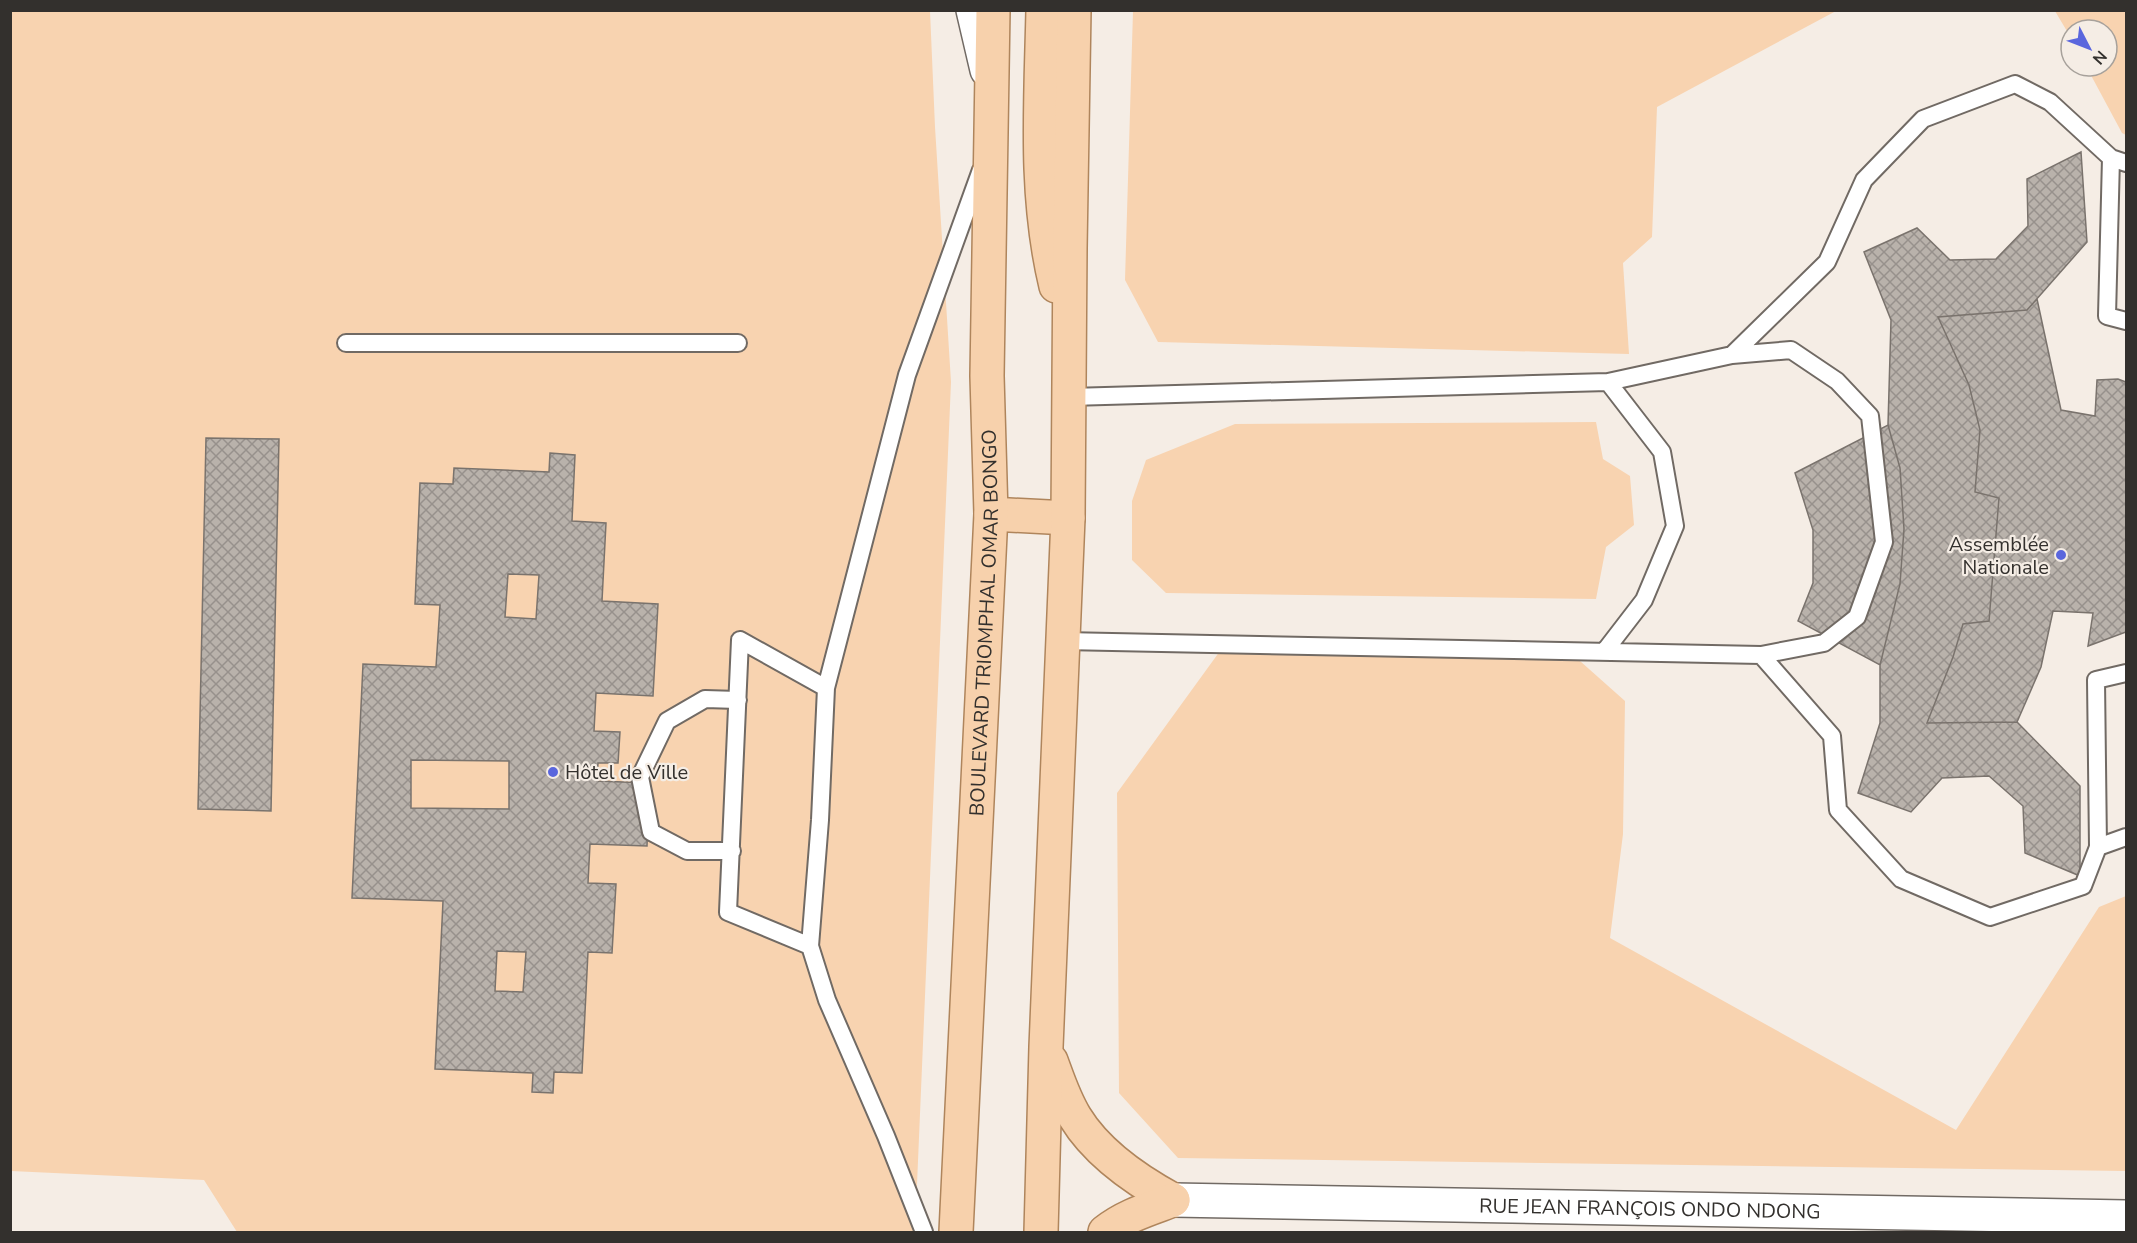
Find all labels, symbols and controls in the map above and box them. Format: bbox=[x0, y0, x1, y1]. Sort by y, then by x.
north arrow bbox=[2059, 18, 2119, 78]
text: N bbox=[2087, 46, 2112, 69]
street label: BOULEVARD TRIOMPHAL OMAR BONGO bbox=[963, 429, 1005, 817]
place label: Assemblée Nationale bbox=[1949, 531, 2049, 581]
marker: Assemblée Nationale bbox=[2054, 548, 2068, 562]
place label: Hôtel de Ville bbox=[565, 759, 688, 786]
marker: Hôtel de Ville bbox=[546, 765, 560, 779]
street label: RUE JEAN FRANÇOIS ONDO NDONG bbox=[1479, 1192, 1821, 1226]

